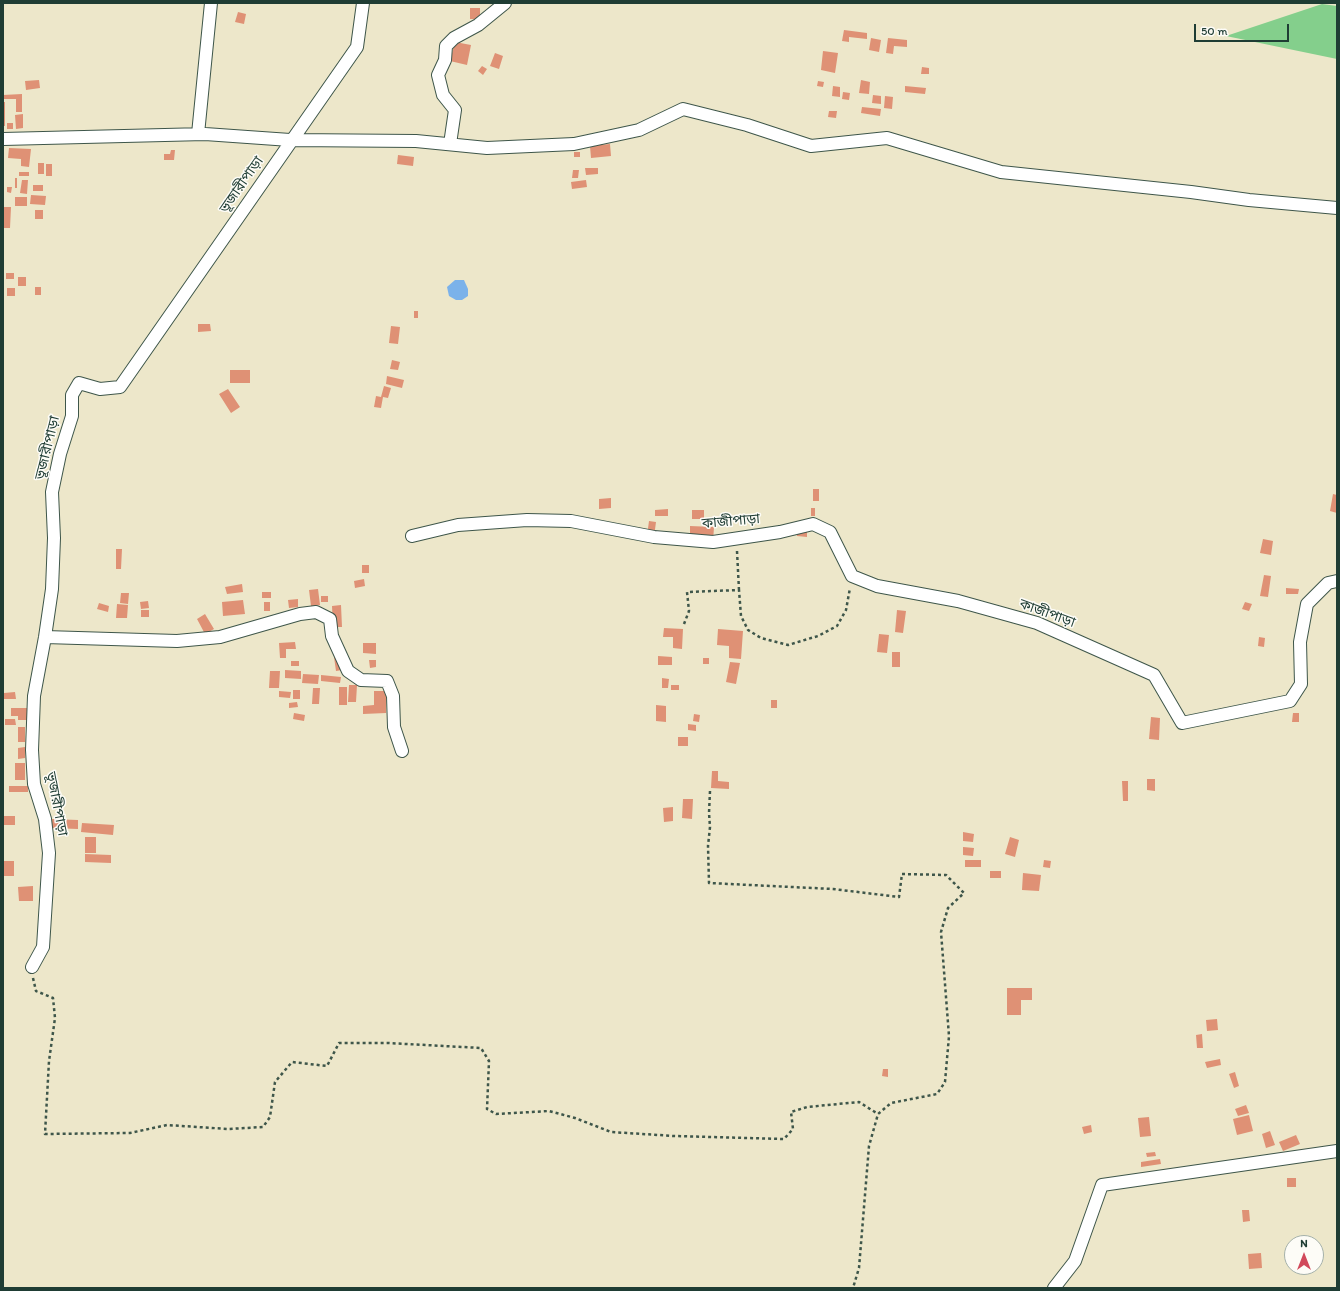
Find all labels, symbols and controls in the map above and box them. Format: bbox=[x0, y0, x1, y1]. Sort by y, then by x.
scale bar bbox=[1196, 16, 1291, 42]
text: 50 m bbox=[1201, 24, 1227, 38]
street label: ভূজারীপাড়া bbox=[216, 154, 268, 216]
street label: ভূজারীপাড়া bbox=[32, 414, 64, 482]
street label: কাজীপাড়া bbox=[701, 511, 761, 533]
street label: কাজীপাড়া bbox=[1017, 596, 1077, 632]
street label: ভূজারীপাড়া bbox=[42, 770, 70, 838]
north arrow bbox=[1284, 1235, 1324, 1275]
text: N bbox=[1300, 1237, 1308, 1250]

